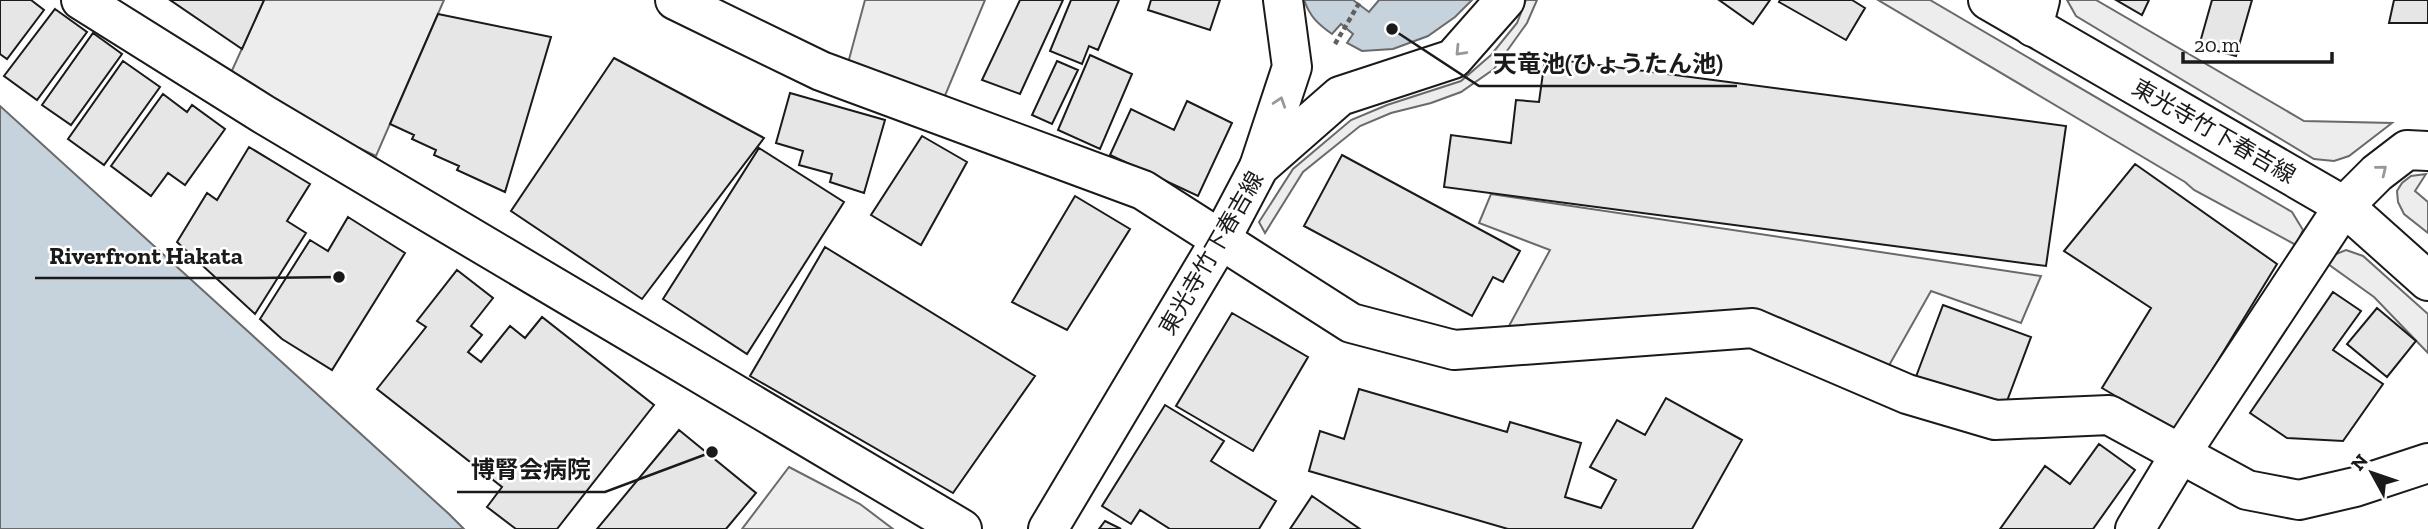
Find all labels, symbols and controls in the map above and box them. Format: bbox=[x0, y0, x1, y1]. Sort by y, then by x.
scale bar bbox=[2183, 21, 2332, 65]
text: 20 m bbox=[2194, 32, 2240, 57]
callout: 天竜池(ひょうたん池) bbox=[1479, 41, 1737, 86]
one-way arrow bbox=[1455, 43, 1468, 56]
text: 天竜池(ひょうたん池) bbox=[1493, 49, 1723, 78]
street label: 東光寺竹下春吉線 bbox=[2127, 73, 2301, 189]
one-way arrow bbox=[1272, 96, 1286, 109]
one-way arrow bbox=[2374, 165, 2386, 178]
street label: 東光寺竹下春吉線 bbox=[1153, 166, 1269, 340]
callout: Riverfront Hakata bbox=[35, 233, 257, 278]
text: Riverfront Hakata bbox=[49, 241, 243, 270]
north arrow bbox=[2337, 438, 2407, 508]
callout: 博腎会病院 bbox=[457, 447, 605, 492]
text: N bbox=[2346, 449, 2373, 475]
text: 博腎会病院 bbox=[471, 455, 591, 484]

